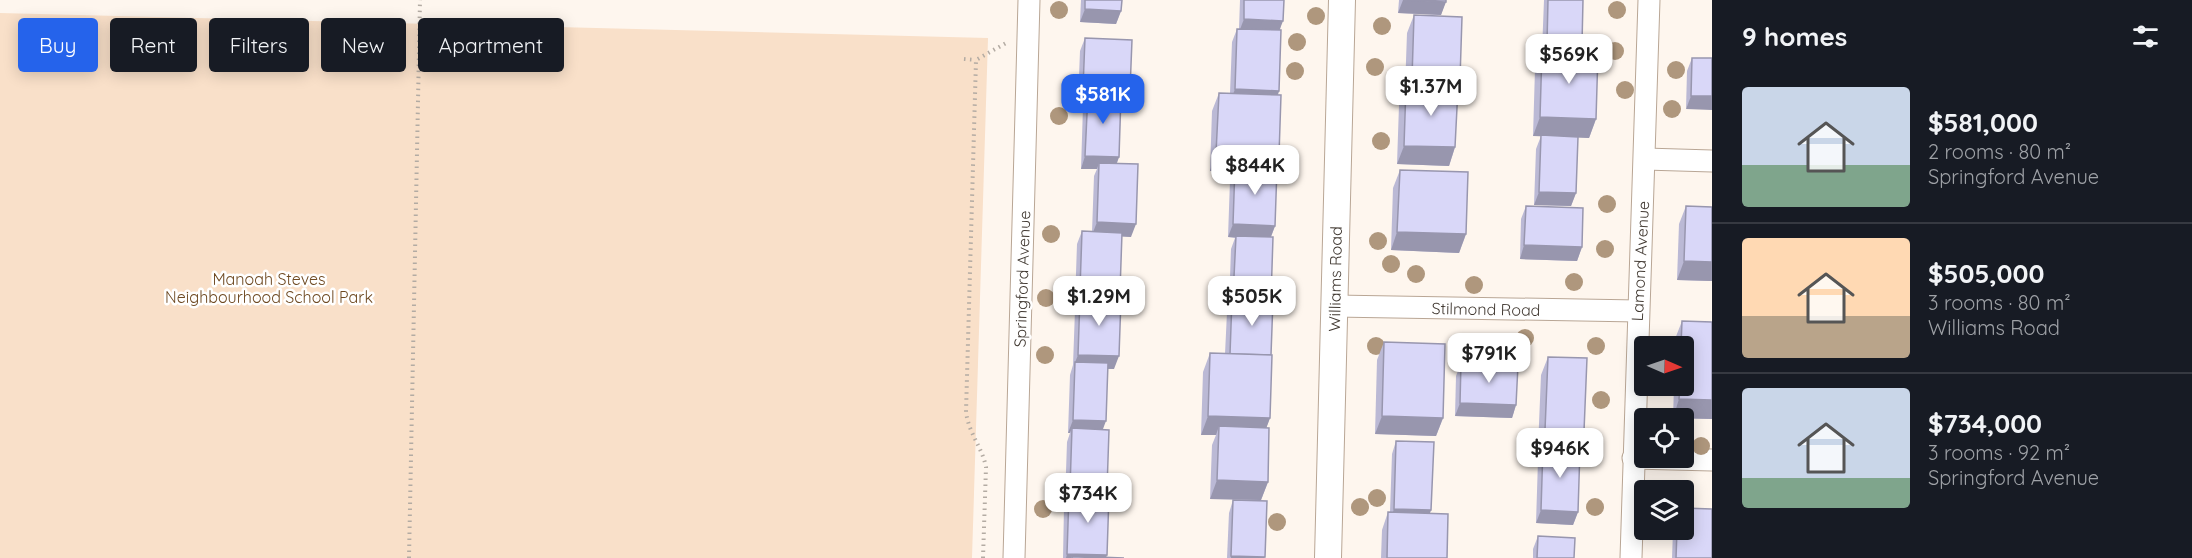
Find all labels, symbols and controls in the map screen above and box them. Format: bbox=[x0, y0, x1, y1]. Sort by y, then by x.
chip: Buy bbox=[18, 18, 98, 72]
chip: Rent bbox=[110, 18, 197, 72]
chip: Filters bbox=[209, 18, 309, 72]
chip: New bbox=[321, 18, 406, 72]
chip: Apartment bbox=[418, 18, 564, 72]
text: 9 homes bbox=[1742, 20, 1847, 53]
icon: filters bbox=[2129, 20, 2162, 53]
pin: $569K bbox=[1527, 34, 1611, 85]
text: $569K bbox=[1540, 41, 1598, 66]
pin: $1.37M bbox=[1382, 66, 1480, 117]
text: $1.37M bbox=[1400, 73, 1462, 98]
pin: $581K bbox=[1061, 74, 1145, 125]
text: $581K bbox=[1075, 81, 1131, 106]
text: $581,000 bbox=[1928, 106, 2038, 139]
icon: home bbox=[1790, 111, 1862, 183]
text: 2 rooms · 80 m² bbox=[1928, 139, 2071, 164]
pin: $844K bbox=[1213, 145, 1297, 196]
text: $844K bbox=[1225, 152, 1285, 177]
text: Springford Avenue bbox=[1928, 164, 2099, 189]
street label: Lamond Avenue bbox=[1627, 200, 1653, 322]
street label: Springford Avenue bbox=[1010, 210, 1034, 348]
street label: Williams Road bbox=[1324, 226, 1346, 332]
text: $505,000 bbox=[1928, 257, 2044, 290]
icon: home bbox=[1790, 262, 1862, 334]
park label: Manoah Steves Neighbourhood School Park bbox=[165, 269, 373, 307]
pin: $1.29M bbox=[1050, 276, 1148, 327]
pin: $505K bbox=[1210, 276, 1294, 327]
text: $1.29M bbox=[1067, 283, 1131, 308]
text: $505K bbox=[1222, 283, 1282, 308]
text: 3 rooms · 80 m² bbox=[1928, 290, 2071, 315]
street label: Stilmond Road bbox=[1431, 298, 1541, 320]
text: Williams Road bbox=[1928, 315, 2060, 340]
pin: $791K bbox=[1447, 333, 1531, 384]
north arrow bbox=[1634, 336, 1694, 396]
map controls bbox=[1634, 336, 1694, 540]
text: $791K bbox=[1461, 340, 1517, 365]
text: $734,000 bbox=[1928, 407, 2042, 440]
button: locate bbox=[1634, 408, 1694, 468]
icon: home bbox=[1790, 412, 1862, 484]
pin: $946K bbox=[1518, 428, 1602, 479]
text: $946K bbox=[1530, 435, 1590, 460]
text: 3 rooms · 92 m² bbox=[1928, 440, 2070, 465]
text: Springford Avenue bbox=[1928, 465, 2099, 490]
pin: $734K bbox=[1046, 473, 1130, 524]
text: $734K bbox=[1059, 480, 1117, 505]
button: layers bbox=[1634, 480, 1694, 540]

